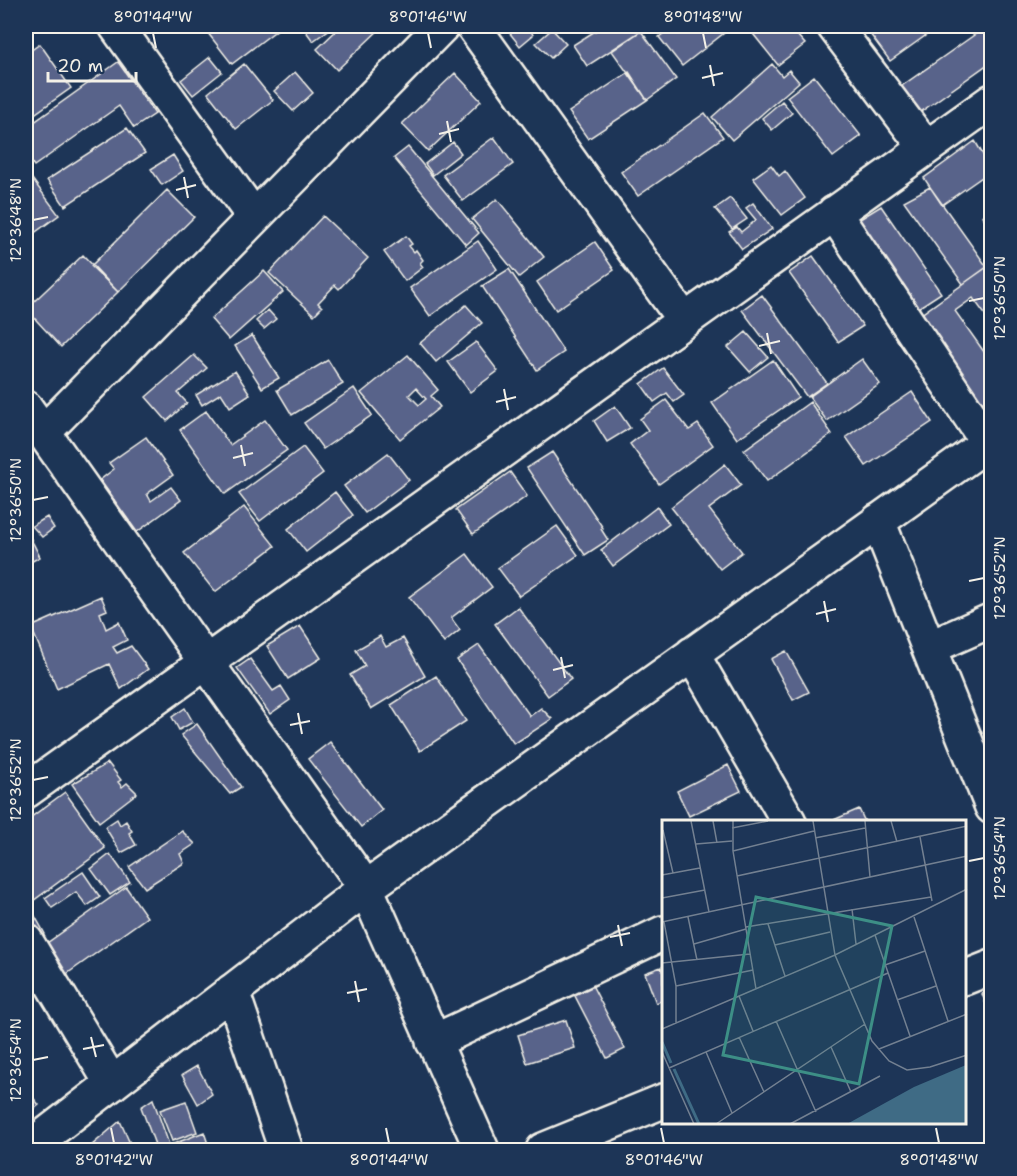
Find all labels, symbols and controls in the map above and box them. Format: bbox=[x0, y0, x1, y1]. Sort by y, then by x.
text: 8°01'44"W bbox=[114, 7, 192, 27]
text: 8°01'46"W bbox=[389, 7, 467, 27]
text: 8°01'48"W bbox=[664, 7, 742, 27]
scale bar bbox=[48, 45, 136, 83]
text: 20 m bbox=[57, 54, 103, 78]
text: 12°36'48"N bbox=[6, 178, 26, 262]
text: 12°36'50"N bbox=[990, 256, 1010, 340]
text: 12°36'50"N bbox=[6, 458, 26, 542]
text: 12°36'52"N bbox=[990, 536, 1010, 620]
text: 12°36'52"N bbox=[6, 738, 26, 822]
text: 12°36'54"N bbox=[990, 816, 1010, 900]
inset map bbox=[662, 820, 966, 1125]
text: 12°36'54"N bbox=[6, 1018, 26, 1102]
text: 8°01'42"W bbox=[75, 1150, 153, 1170]
text: 8°01'44"W bbox=[350, 1150, 428, 1170]
text: 8°01'46"W bbox=[625, 1150, 703, 1170]
text: 8°01'48"W bbox=[900, 1150, 978, 1170]

